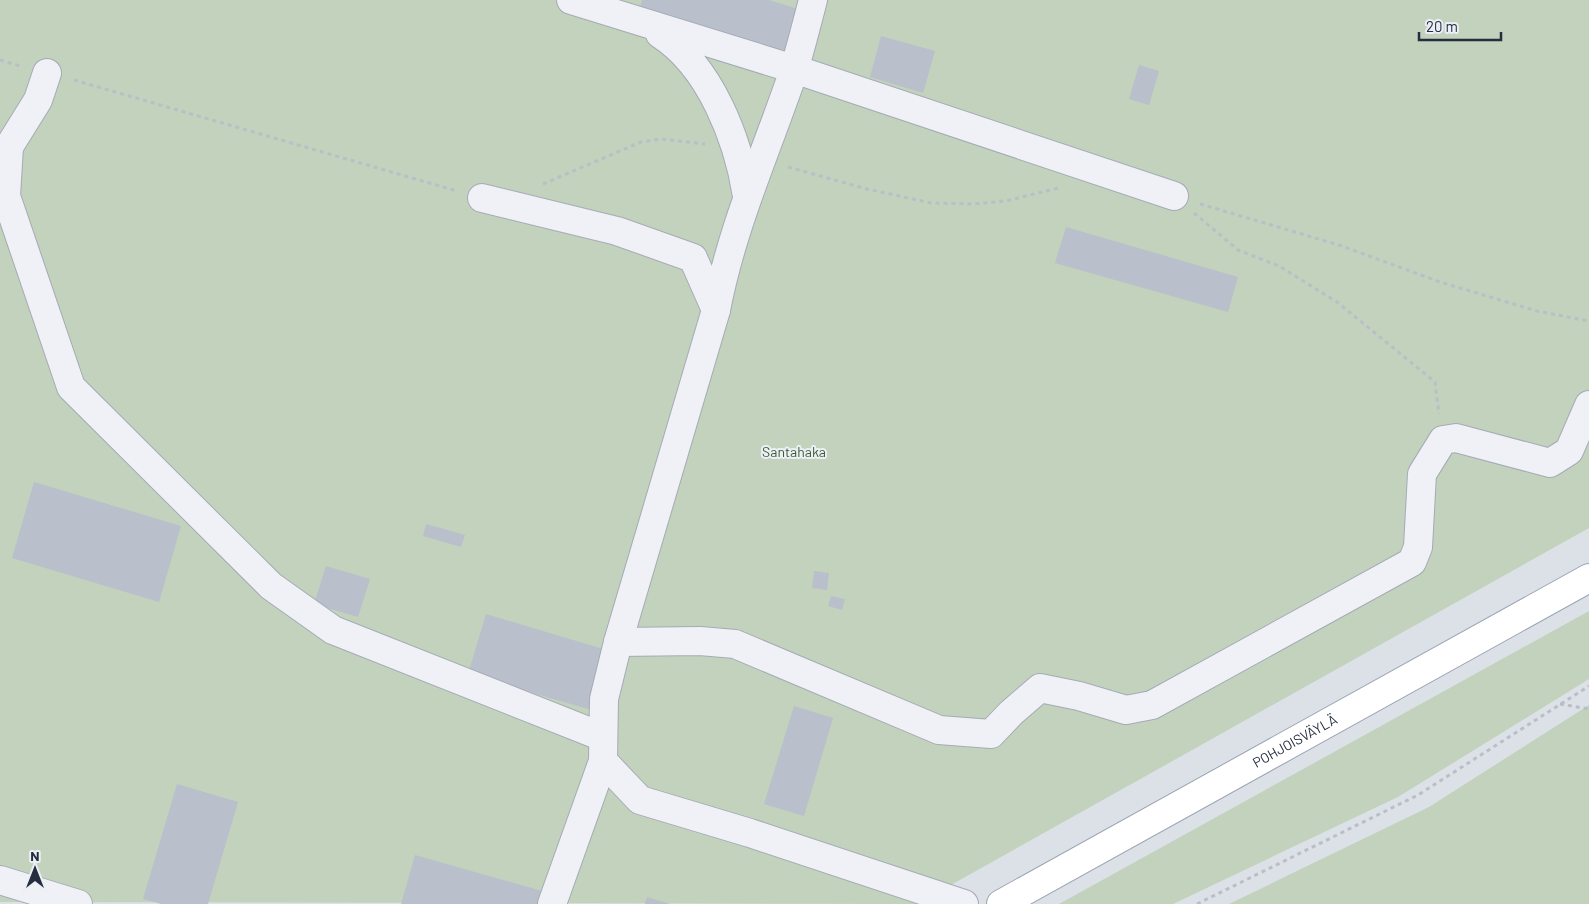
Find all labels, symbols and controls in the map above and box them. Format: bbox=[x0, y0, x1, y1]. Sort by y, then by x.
scale bar bbox=[1419, 10, 1502, 42]
text: 20 m bbox=[1426, 17, 1458, 35]
park label: Santahaka bbox=[762, 443, 826, 460]
street label: POHJOISVÄYLÄ bbox=[1249, 710, 1340, 771]
north arrow bbox=[10, 844, 60, 894]
text: N bbox=[30, 847, 40, 864]

